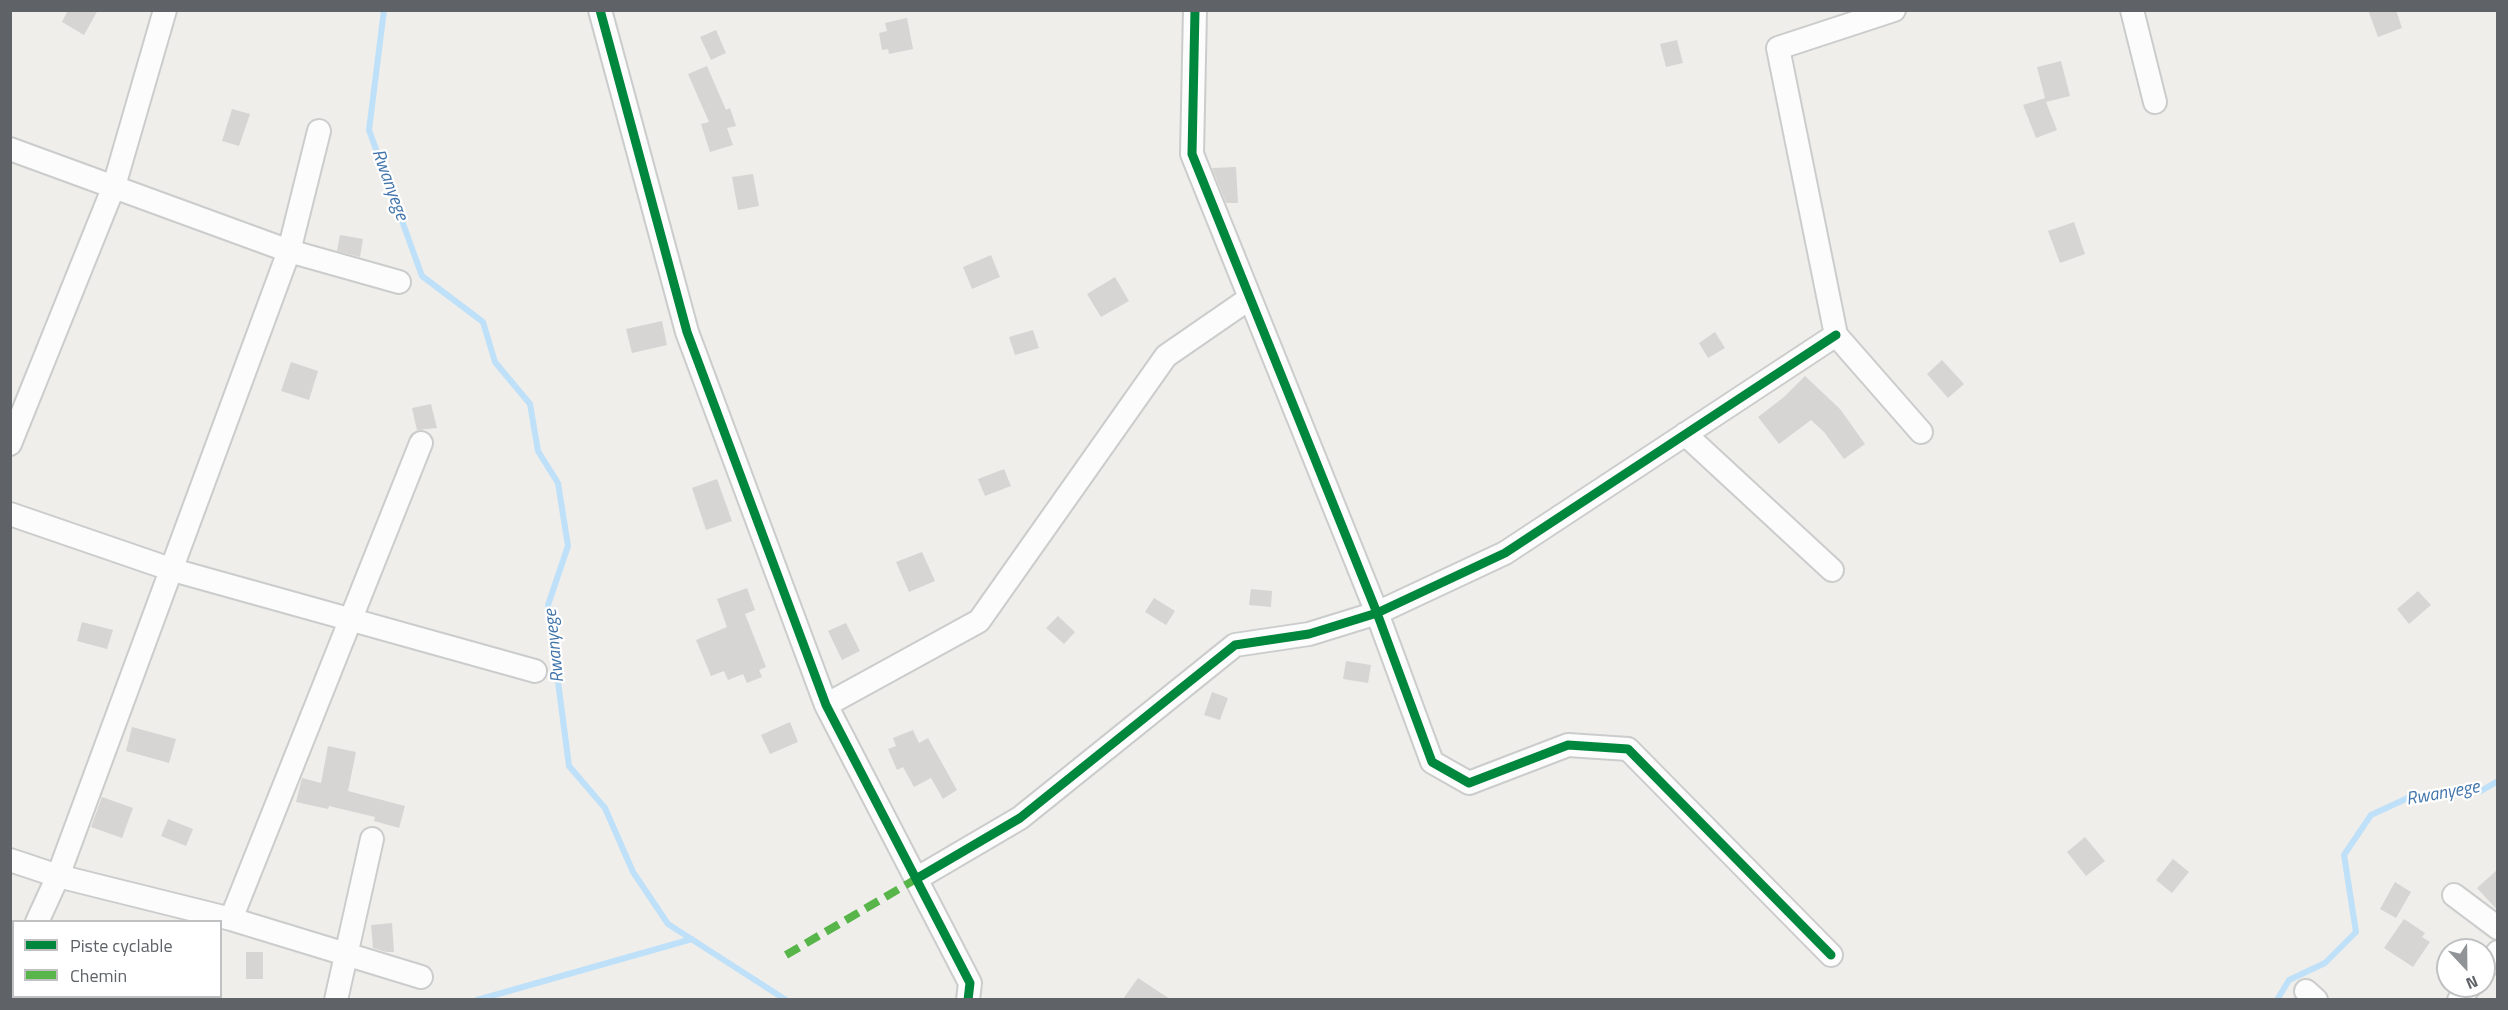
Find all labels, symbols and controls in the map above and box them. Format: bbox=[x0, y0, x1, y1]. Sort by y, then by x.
water label: Rwanyege bbox=[366, 147, 412, 223]
water label: Rwanyege bbox=[540, 608, 570, 684]
water label: Rwanyege bbox=[2405, 777, 2481, 811]
legend bbox=[12, 920, 222, 998]
text: Piste cyclable bbox=[70, 932, 172, 959]
north arrow bbox=[2436, 938, 2496, 998]
text: Chemin bbox=[70, 962, 127, 989]
text: N bbox=[2462, 970, 2482, 996]

